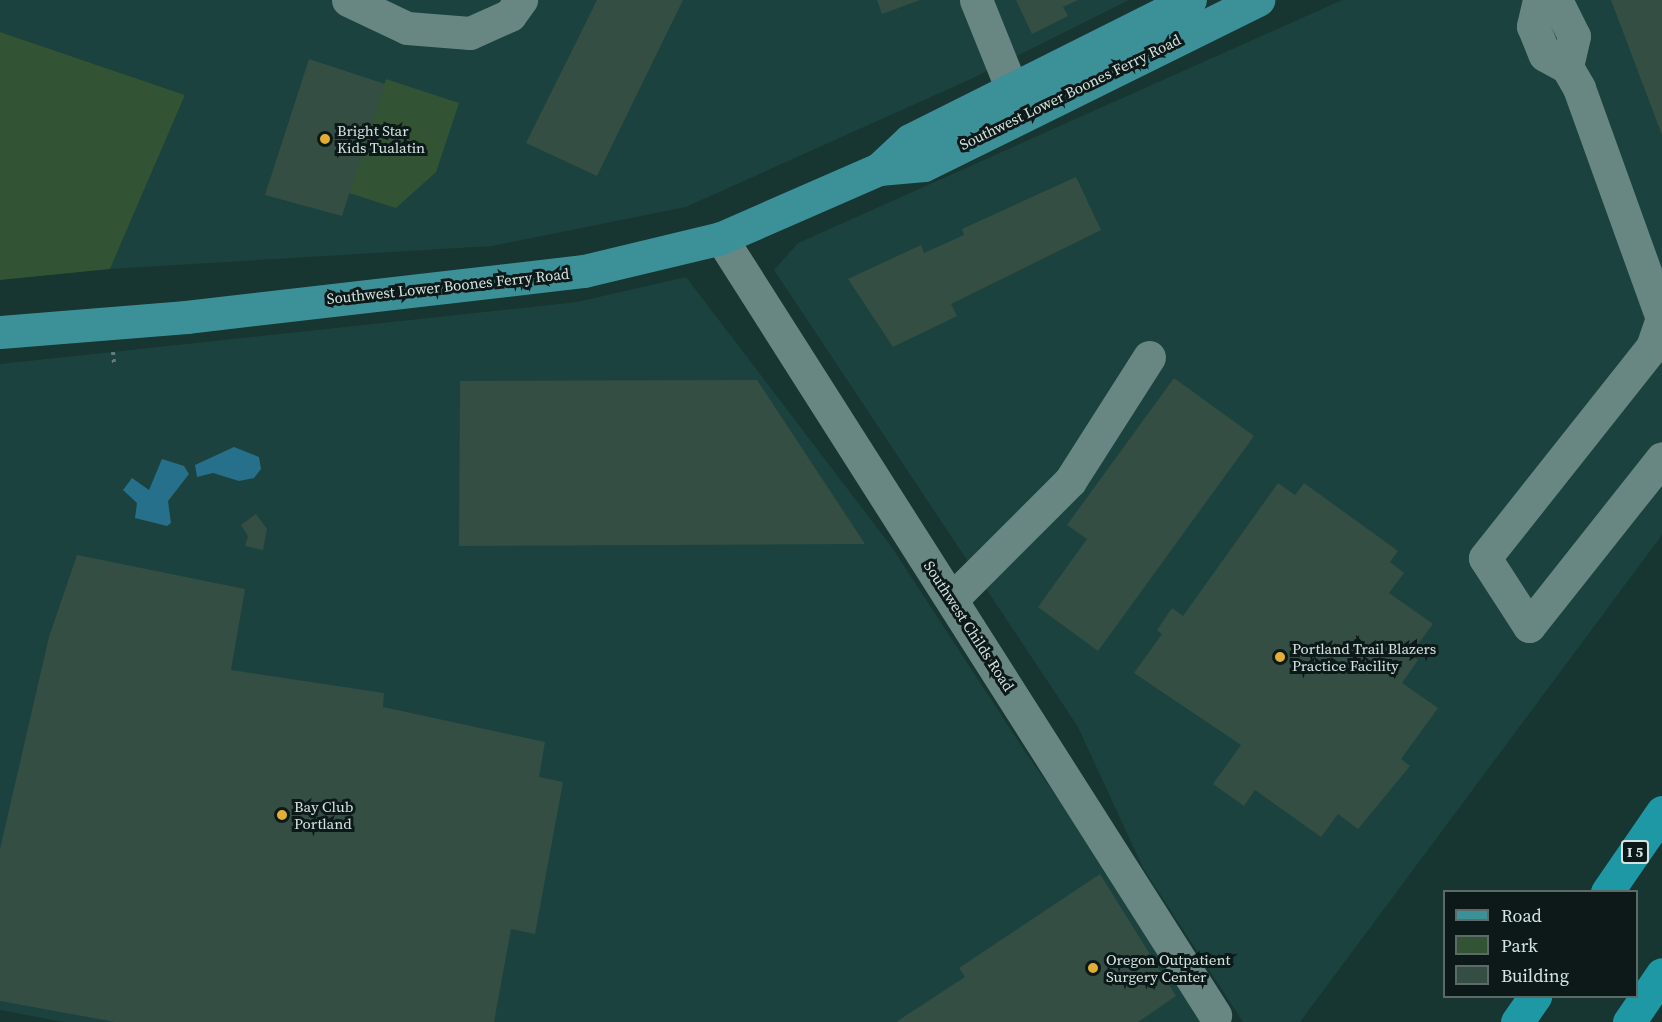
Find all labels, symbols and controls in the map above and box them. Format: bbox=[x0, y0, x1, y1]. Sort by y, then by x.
street label: Southwest Lower Boones Ferry Road bbox=[956, 30, 1184, 154]
place label: Bright Star Kids Tualatin bbox=[337, 121, 425, 156]
marker: Bright Star Kids Tualatin bbox=[318, 132, 332, 146]
street label: Southwest Lower Boones Ferry Road bbox=[326, 264, 570, 308]
street label: Southwest Childs Road bbox=[920, 558, 1018, 694]
place label: Portland Trail Blazers Practice Facility bbox=[1292, 639, 1437, 674]
marker: Portland Trail Blazers Practice Facility bbox=[1273, 650, 1287, 664]
place label: Bay Club Portland bbox=[294, 797, 353, 832]
marker: Bay Club Portland bbox=[275, 808, 289, 822]
road number: I 5 bbox=[1620, 841, 1650, 863]
legend bbox=[1443, 890, 1638, 998]
text: Road bbox=[1501, 903, 1542, 928]
text: Park bbox=[1501, 933, 1538, 958]
place label: Oregon Outpatient Surgery Center bbox=[1106, 950, 1230, 985]
marker: Oregon Outpatient Surgery Center bbox=[1084, 959, 1102, 977]
text: Building bbox=[1501, 963, 1569, 988]

